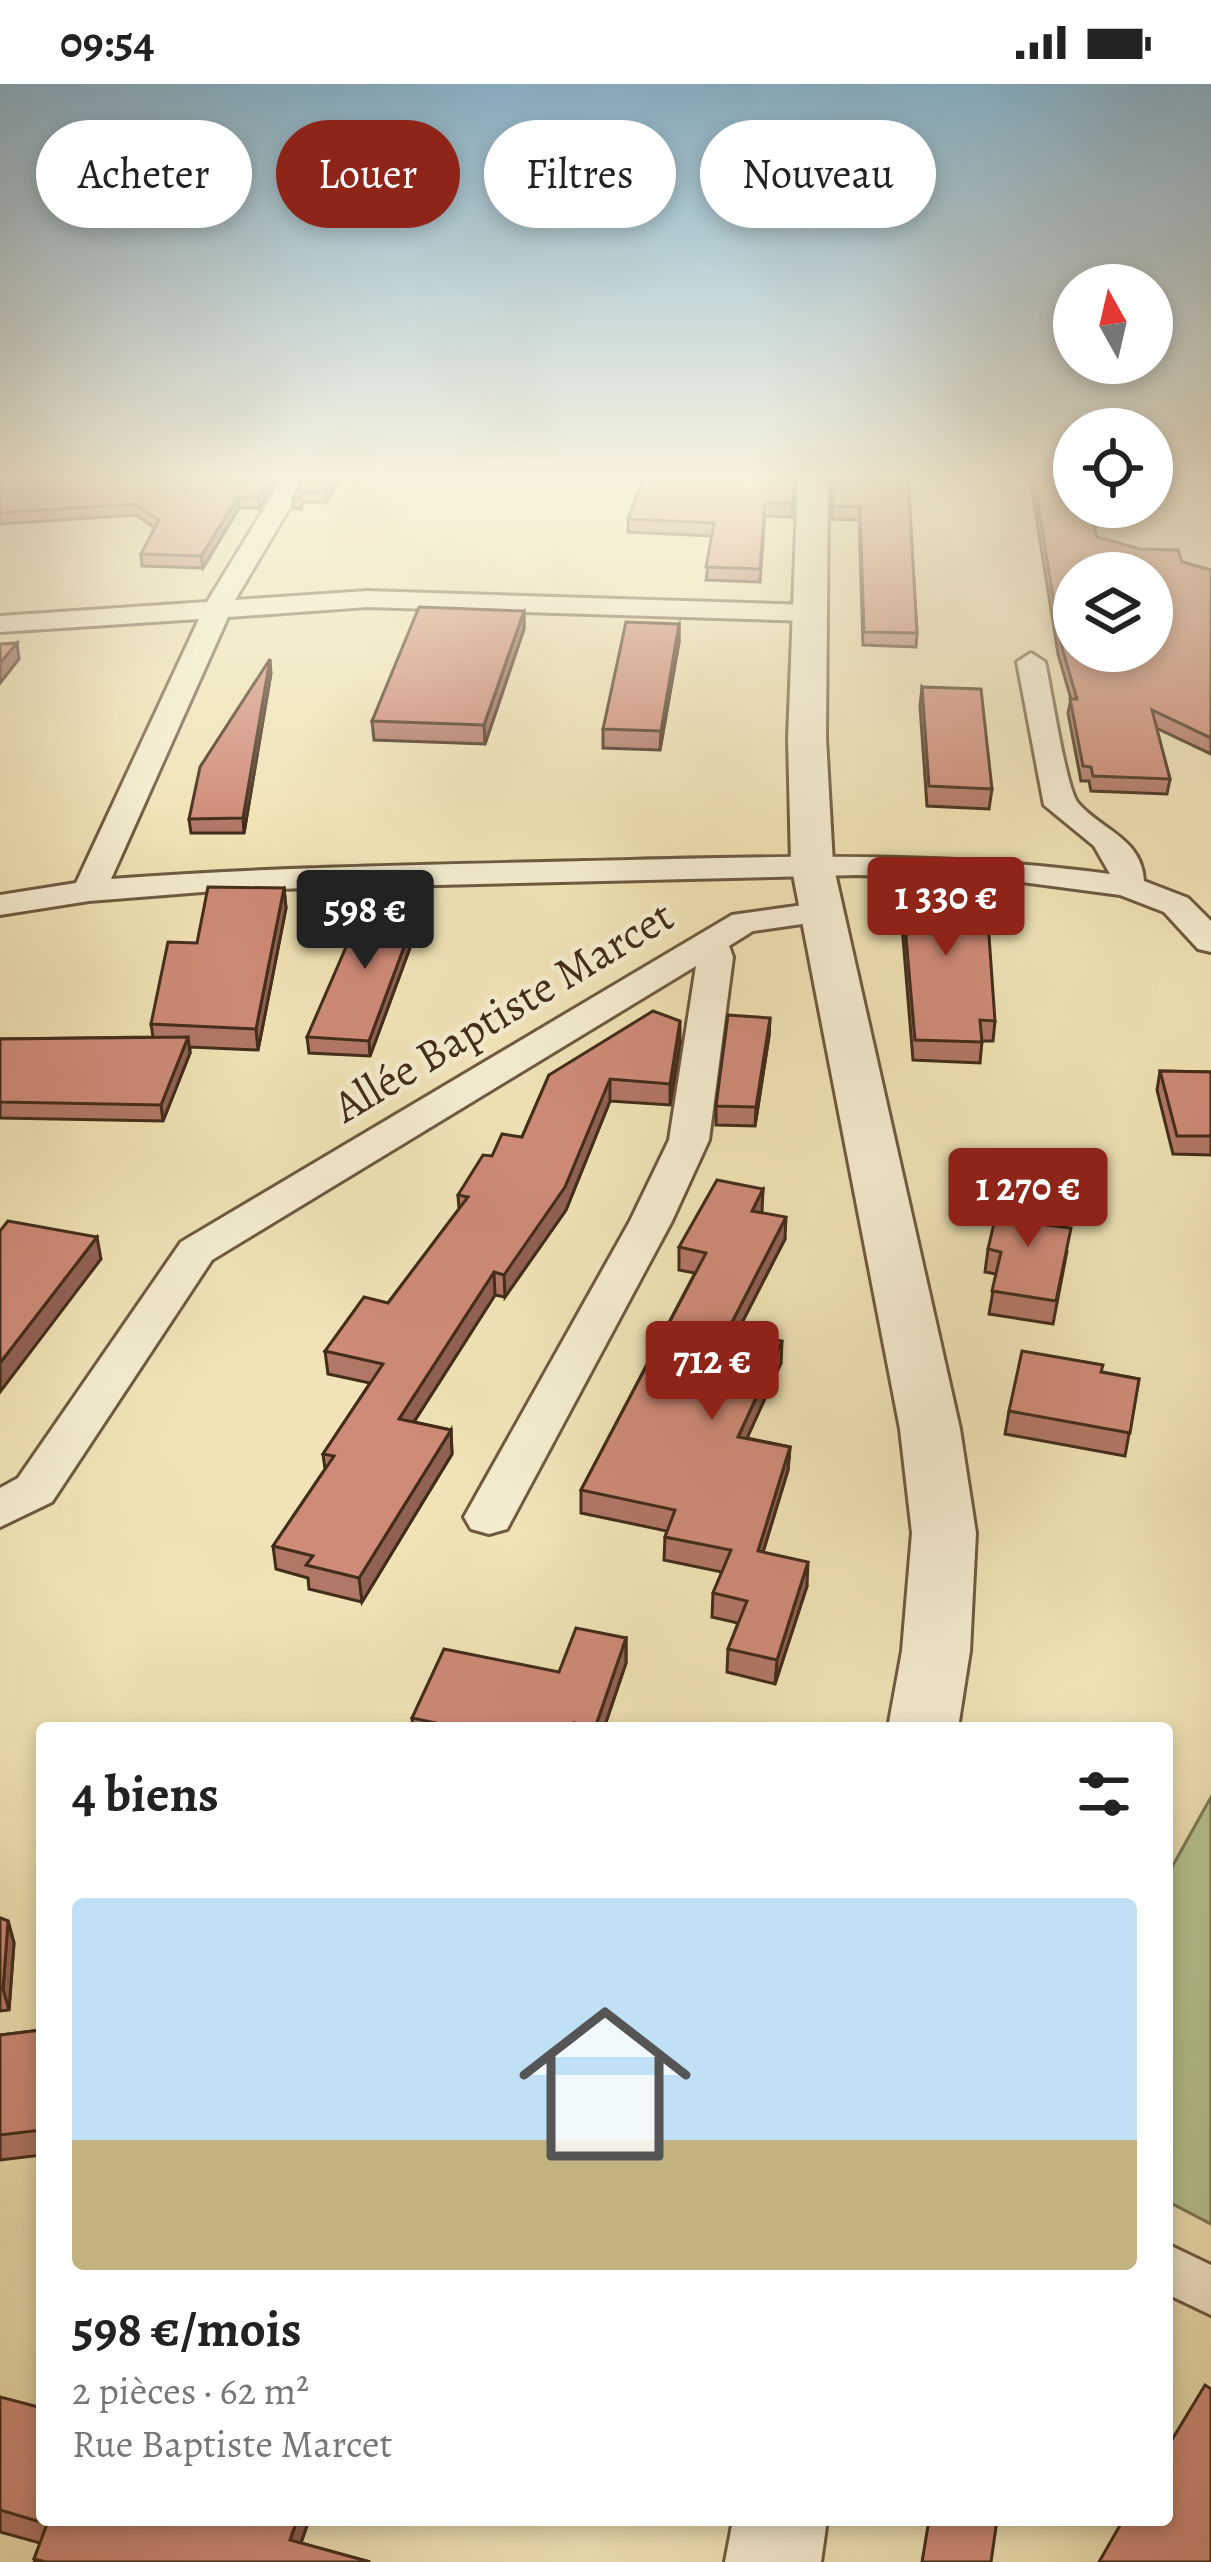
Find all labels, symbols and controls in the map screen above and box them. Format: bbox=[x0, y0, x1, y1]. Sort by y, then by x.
text: 09:54 bbox=[60, 11, 155, 73]
chip: Acheter bbox=[36, 120, 252, 228]
chip: Louer bbox=[276, 120, 460, 228]
chip: Filtres bbox=[484, 120, 676, 228]
chip: Nouveau bbox=[700, 120, 936, 228]
north arrow bbox=[1053, 264, 1173, 384]
map controls bbox=[1053, 264, 1173, 672]
button: locate bbox=[1053, 408, 1173, 528]
button: layers bbox=[1053, 552, 1173, 672]
pin: 1 330 € bbox=[835, 857, 1057, 959]
text: 1 330 € bbox=[894, 869, 998, 922]
pin: 598 € bbox=[281, 870, 449, 972]
text: 598 € bbox=[324, 882, 406, 935]
street label: Allée Baptiste Marcet bbox=[321, 885, 685, 1138]
pin: 1 270 € bbox=[917, 1148, 1139, 1250]
text: 1 270 € bbox=[975, 1160, 1081, 1213]
pin: 712 € bbox=[628, 1321, 796, 1423]
text: 712 € bbox=[673, 1333, 751, 1386]
text: 4 biens bbox=[72, 1759, 219, 1829]
icon: filters bbox=[1071, 1761, 1137, 1827]
icon: home bbox=[497, 1976, 713, 2192]
text: 598 €/mois bbox=[72, 2294, 302, 2364]
text: 2 pièces · 62 m² bbox=[72, 2364, 309, 2417]
text: Rue Baptiste Marcet bbox=[72, 2417, 392, 2470]

